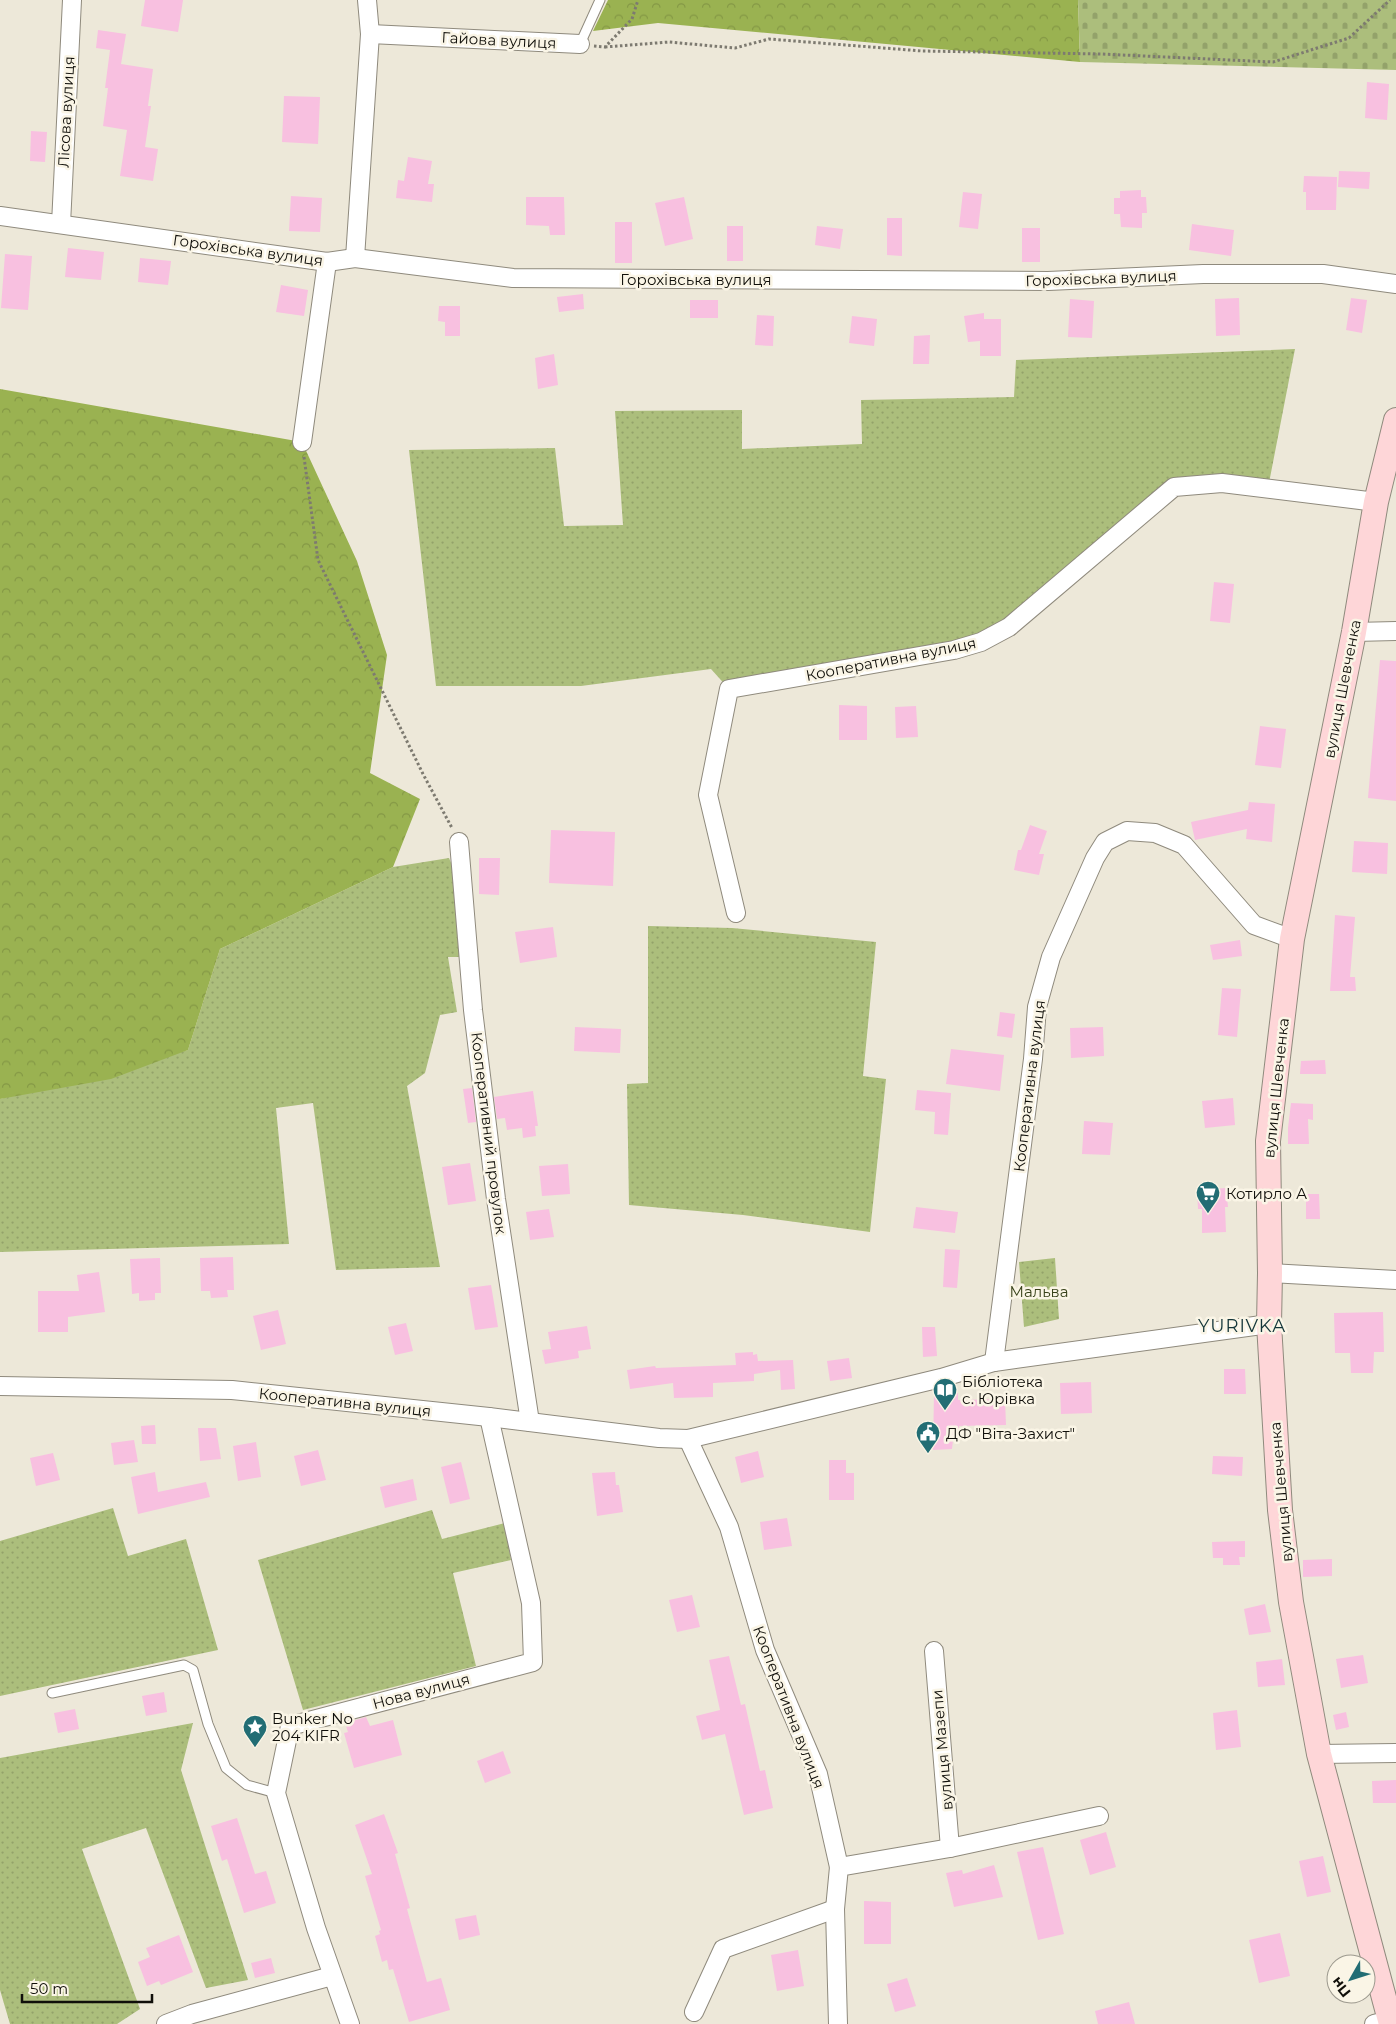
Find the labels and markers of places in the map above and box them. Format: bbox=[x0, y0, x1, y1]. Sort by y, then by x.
supermarket icon: Котирло А bbox=[1195, 1180, 1221, 1214]
place label: Котирло А bbox=[1226, 1184, 1307, 1203]
place label: Бібліотека с. Юрівка bbox=[962, 1372, 1043, 1408]
library icon: Бібліотека с. Юрівка bbox=[932, 1377, 958, 1411]
public building icon: ДФ "Віта-Захист" bbox=[915, 1420, 941, 1454]
place label: ДФ "Віта-Захист" bbox=[946, 1424, 1075, 1443]
place label: Bunker No 204 KIFR bbox=[272, 1709, 353, 1745]
place icon: Bunker No 204 KIFR bbox=[242, 1714, 268, 1748]

